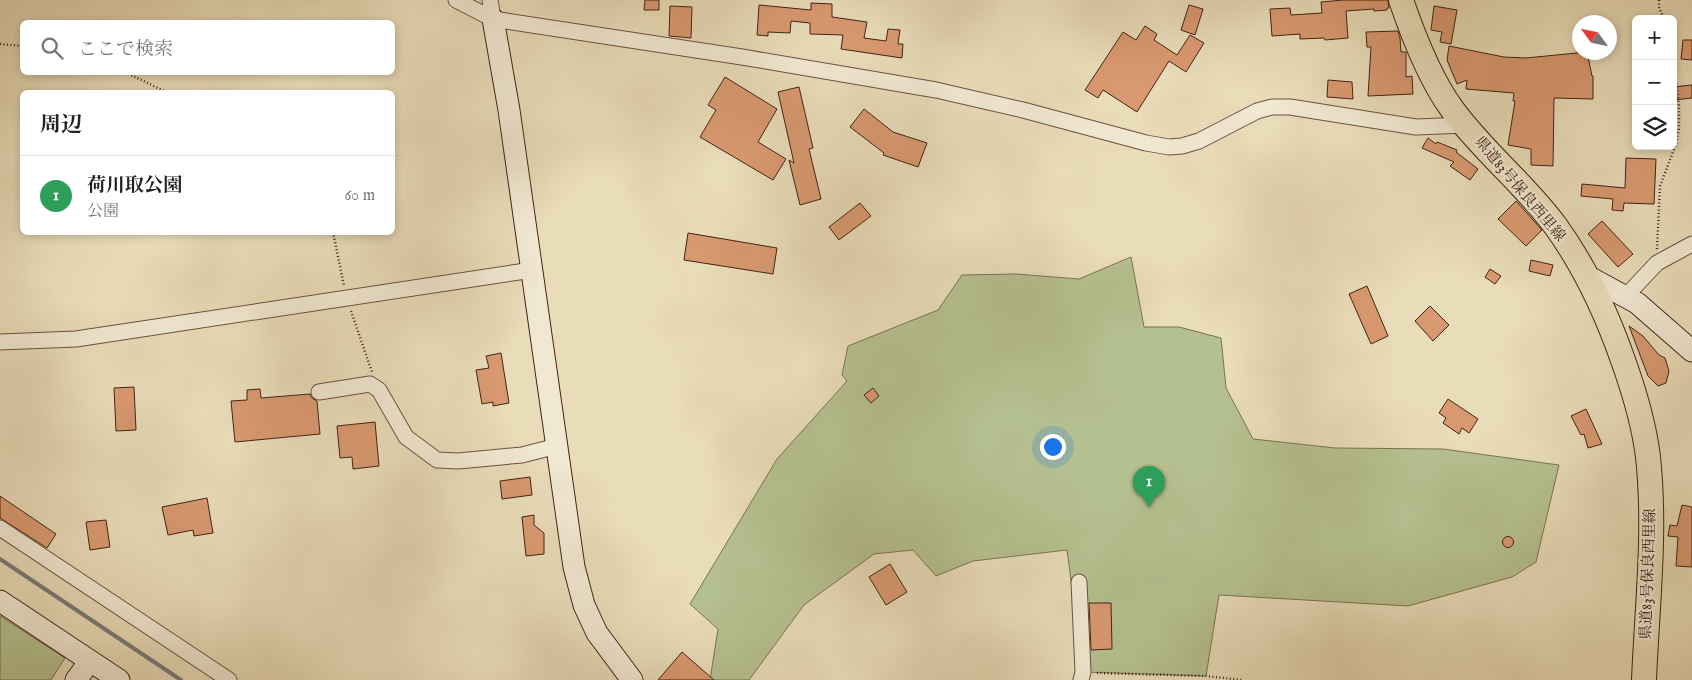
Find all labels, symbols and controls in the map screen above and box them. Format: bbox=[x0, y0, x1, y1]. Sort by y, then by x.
north arrow bbox=[1572, 15, 1617, 60]
map controls bbox=[1632, 15, 1677, 150]
button: + bbox=[1632, 15, 1677, 60]
search box bbox=[20, 20, 395, 75]
icon: search bbox=[38, 34, 66, 62]
text: ここで検索 bbox=[78, 38, 173, 62]
button: − bbox=[1632, 60, 1677, 105]
button: layers bbox=[1632, 105, 1677, 150]
text: 周辺 bbox=[40, 112, 82, 139]
street label: 県道83号保良西里線 bbox=[1470, 133, 1570, 245]
text: 荷川取公園 bbox=[87, 174, 182, 198]
text: 1 bbox=[53, 186, 59, 206]
text: 60 m bbox=[345, 186, 375, 206]
text: 公園 bbox=[87, 202, 119, 222]
your location bbox=[1040, 434, 1066, 460]
pin: 1 bbox=[1133, 466, 1165, 507]
street label: 県道83号保良西里線 bbox=[1636, 508, 1660, 640]

